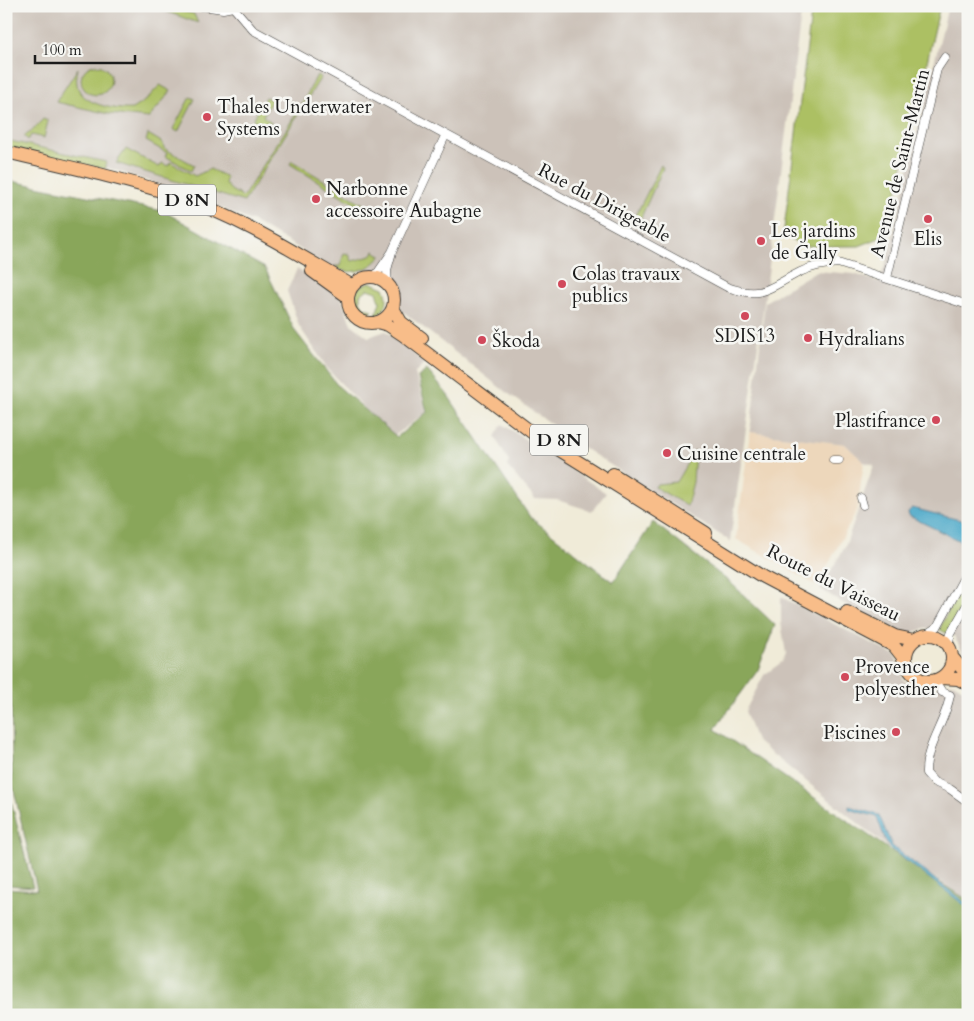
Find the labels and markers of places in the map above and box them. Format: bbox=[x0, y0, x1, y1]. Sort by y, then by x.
place label: Thales Underwater Systems bbox=[217, 94, 372, 142]
marker: Thales Underwater Systems bbox=[201, 111, 213, 123]
place label: Narbonne accessoire Aubagne bbox=[326, 176, 482, 224]
marker: Narbonne accessoire Aubagne bbox=[310, 193, 322, 205]
marker: Elis bbox=[922, 213, 934, 225]
place label: Les jardins de Gally bbox=[771, 218, 856, 266]
place label: Elis bbox=[914, 226, 942, 252]
marker: Les jardins de Gally bbox=[755, 235, 767, 247]
place label: Colas travaux publics bbox=[572, 261, 681, 309]
marker: Colas travaux publics bbox=[556, 278, 568, 290]
marker: SDIS13 bbox=[739, 310, 751, 322]
place label: SDIS13 bbox=[715, 323, 775, 349]
place label: Hydralians bbox=[818, 326, 905, 352]
place label: Škoda bbox=[492, 328, 540, 354]
marker: Hydralians bbox=[802, 332, 814, 344]
marker: Škoda bbox=[476, 334, 488, 346]
place label: Plastifrance bbox=[835, 408, 926, 434]
marker: Plastifrance bbox=[930, 414, 942, 426]
place label: Cuisine centrale bbox=[677, 441, 806, 467]
marker: Cuisine centrale bbox=[661, 447, 673, 459]
place label: Provence polyesther bbox=[855, 654, 937, 702]
marker: Provence polyesther bbox=[839, 671, 851, 683]
place label: Piscines bbox=[823, 720, 886, 746]
marker: Piscines bbox=[890, 726, 902, 738]

